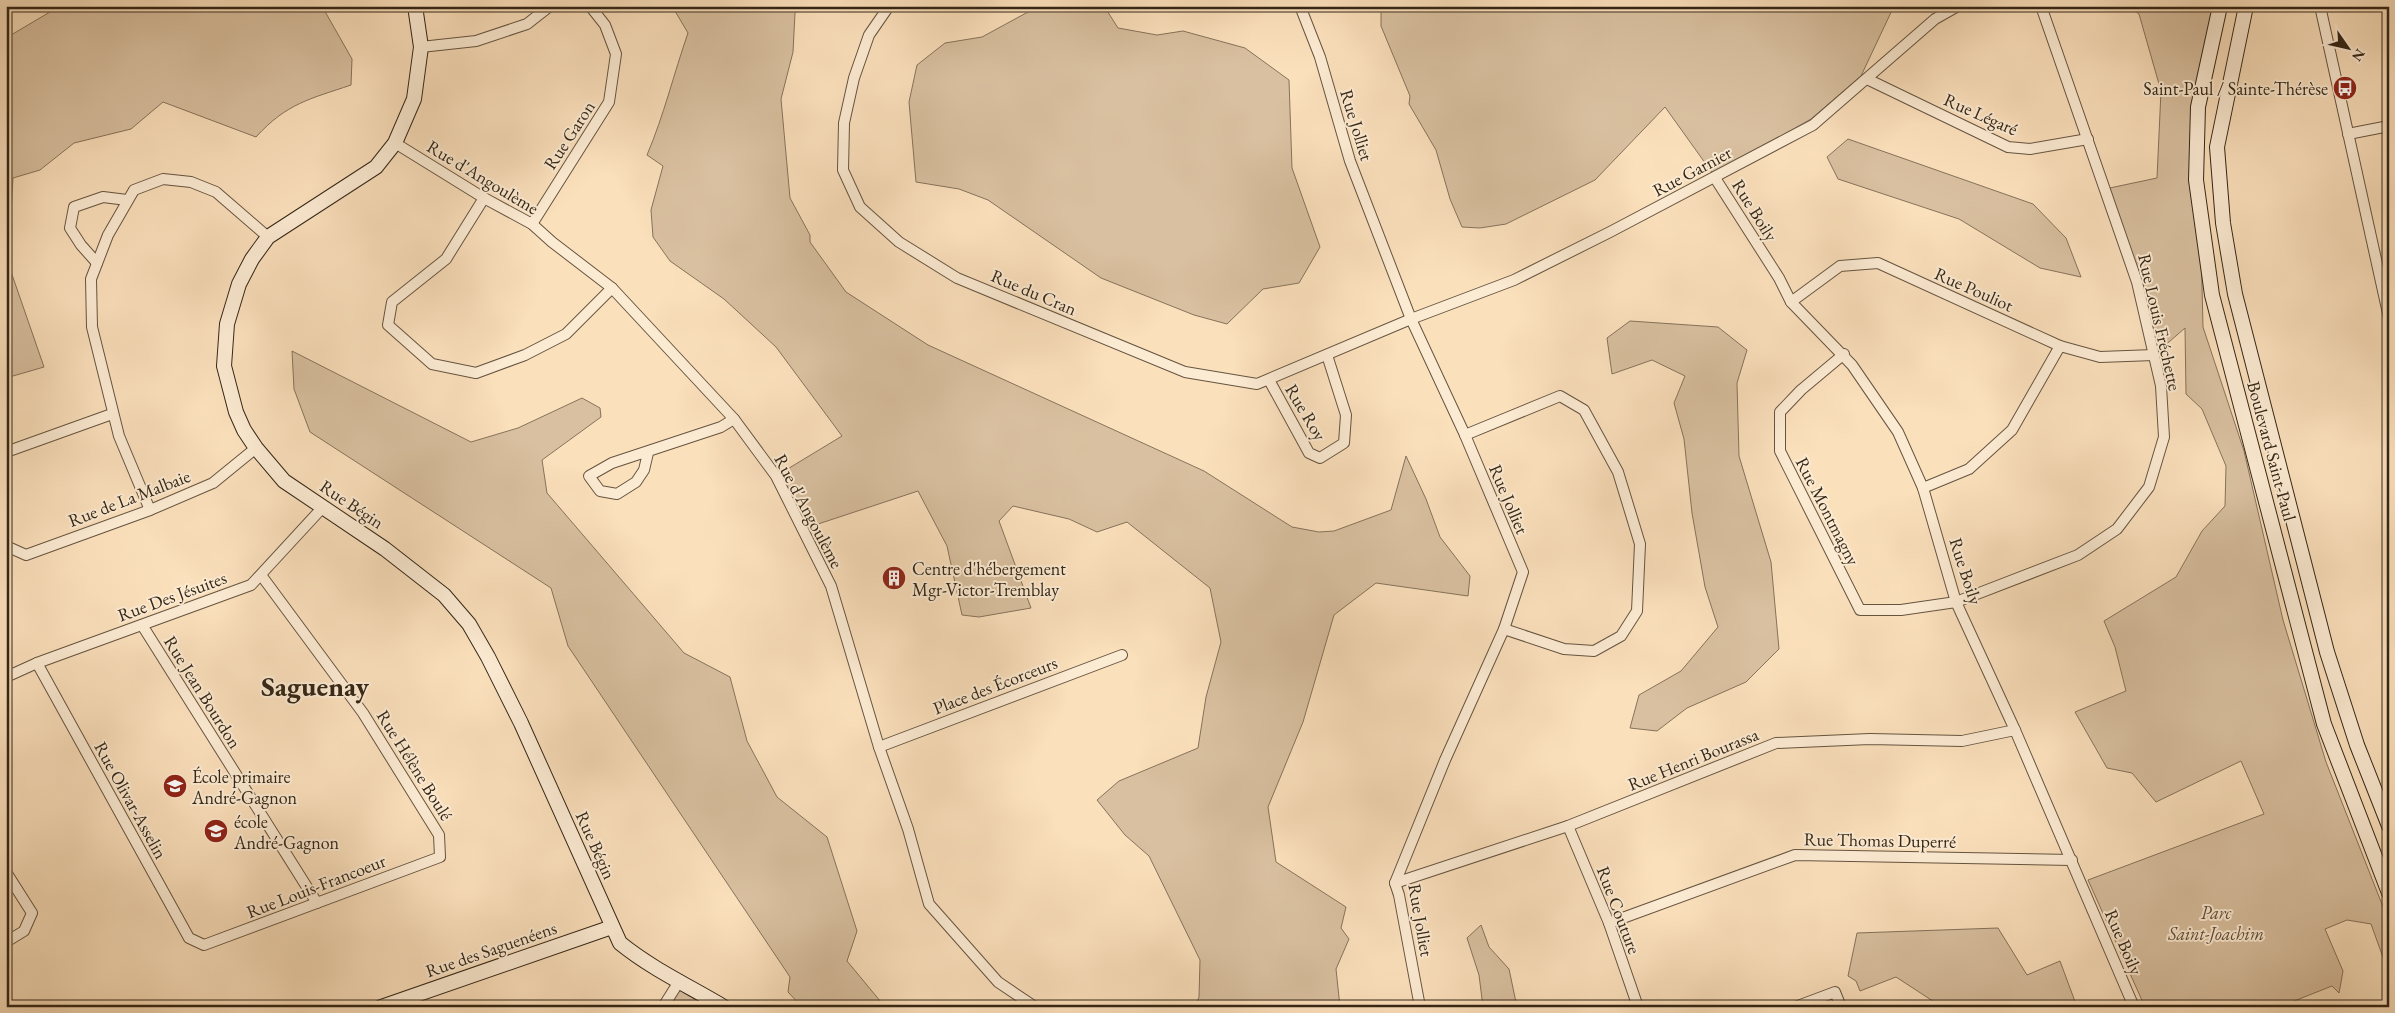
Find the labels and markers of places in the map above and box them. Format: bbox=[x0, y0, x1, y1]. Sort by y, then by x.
bus stop icon: Saint-Paul / Sainte-Thérèse bbox=[2332, 75, 2358, 101]
place label: Saint-Paul / Sainte-Thérèse bbox=[2143, 77, 2328, 100]
place label: Centre d'hébergement Mgr-Victor-Tremblay bbox=[912, 557, 1066, 601]
building icon: Centre d'hébergement Mgr-Victor-Tremblay bbox=[881, 565, 907, 591]
place label: École primaire André-Gagnon bbox=[191, 765, 298, 809]
school or university icon: École primaire André-Gagnon bbox=[162, 773, 188, 799]
place label: école André-Gagnon bbox=[233, 810, 340, 854]
school or university icon: école André-Gagnon bbox=[203, 818, 229, 844]

